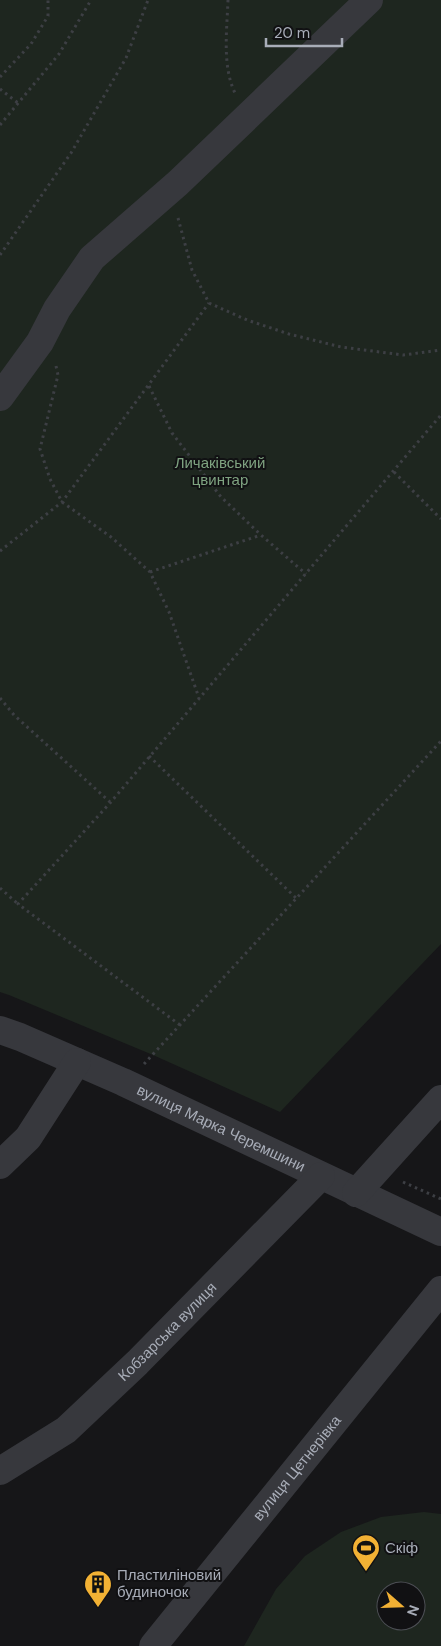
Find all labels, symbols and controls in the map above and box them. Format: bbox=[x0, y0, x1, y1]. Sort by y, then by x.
scale bar bbox=[266, 15, 342, 47]
text: 20 m bbox=[274, 23, 310, 43]
park label: Личаківський цвинтар bbox=[175, 453, 265, 490]
street label: вулиця Марка Черемшини bbox=[134, 1080, 308, 1176]
street label: Кобзарська вулиця bbox=[114, 1278, 221, 1386]
street label: вулиця Цетнерівка bbox=[248, 1411, 346, 1525]
sports icon: Скіф bbox=[351, 1533, 381, 1572]
place label: Скіф bbox=[385, 1538, 418, 1558]
place label: Пластиліновий будиночок bbox=[117, 1565, 221, 1602]
building icon: Пластиліновий будиночок bbox=[83, 1569, 113, 1608]
north arrow bbox=[376, 1581, 426, 1631]
text: N bbox=[403, 1603, 423, 1618]

